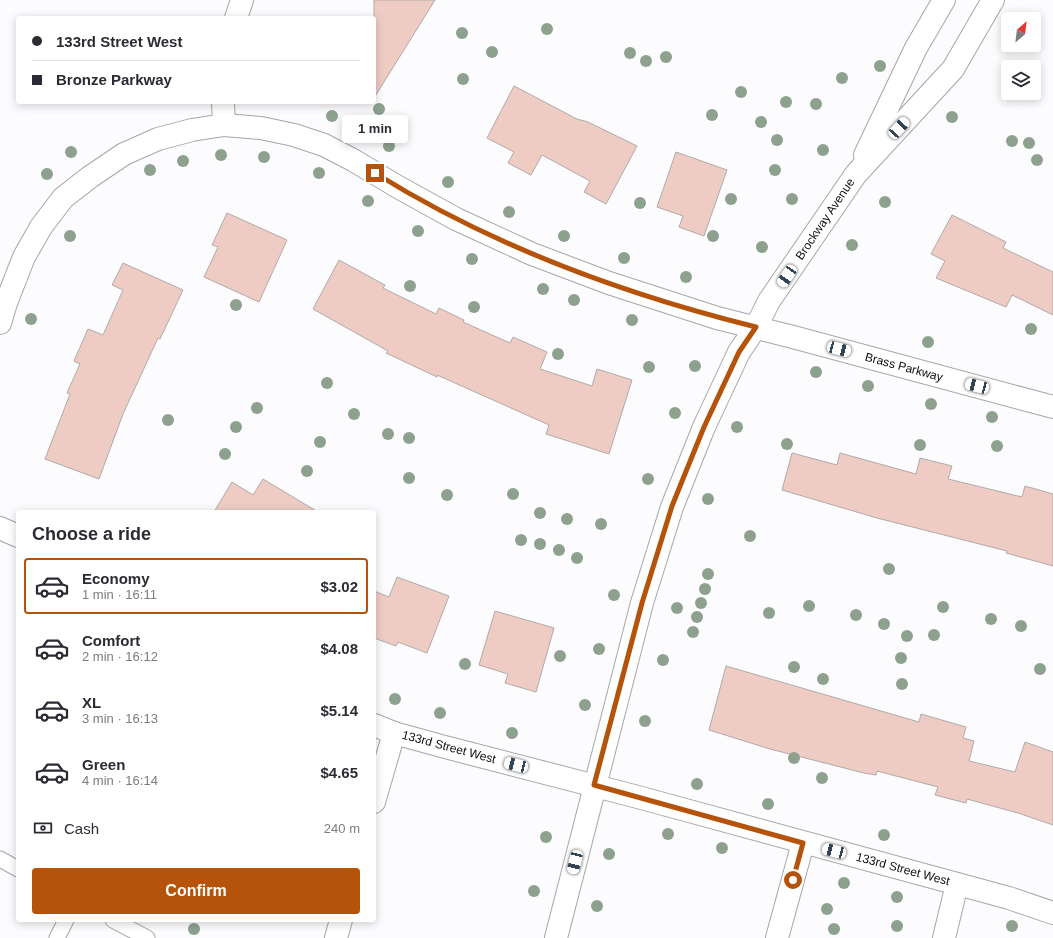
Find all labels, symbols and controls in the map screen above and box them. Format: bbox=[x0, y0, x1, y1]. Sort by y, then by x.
north arrow bbox=[1001, 12, 1041, 52]
map controls bbox=[1001, 12, 1041, 100]
text: 133rd Street West bbox=[56, 33, 182, 50]
button: layers bbox=[1001, 60, 1041, 100]
text: Bronze Parkway bbox=[56, 71, 172, 88]
callout: 1 min bbox=[342, 115, 408, 143]
car bbox=[886, 115, 912, 141]
text: 1 min bbox=[358, 121, 392, 136]
route end bbox=[366, 164, 384, 182]
street label: Brockway Avenue bbox=[793, 175, 858, 262]
car bbox=[775, 263, 799, 289]
car bbox=[826, 340, 852, 358]
street label: Brass Parkway bbox=[864, 350, 944, 384]
car bbox=[964, 377, 990, 395]
text: Choose a ride bbox=[32, 524, 151, 544]
icon: car bbox=[34, 568, 70, 604]
text: Economy bbox=[82, 570, 150, 587]
text: $3.02 bbox=[320, 578, 358, 595]
text: 1 min · 16:11 bbox=[82, 587, 157, 602]
icon: car bbox=[34, 630, 70, 666]
text: Comfort bbox=[82, 632, 140, 649]
text: $4.08 bbox=[320, 640, 358, 657]
text: 2 min · 16:12 bbox=[82, 649, 158, 664]
icon: car bbox=[34, 692, 70, 728]
text: XL bbox=[82, 694, 101, 711]
text: $5.14 bbox=[320, 702, 358, 719]
text: 3 min · 16:13 bbox=[82, 711, 158, 726]
street label: 133rd Street West bbox=[401, 728, 498, 766]
icon: car bbox=[34, 754, 70, 790]
text: Green bbox=[82, 756, 125, 773]
car bbox=[503, 756, 529, 774]
text: $4.65 bbox=[320, 764, 358, 781]
text: 4 min · 16:14 bbox=[82, 773, 158, 788]
icon: cash bbox=[32, 817, 54, 839]
text: Cash bbox=[64, 820, 99, 837]
text: 240 m bbox=[324, 821, 360, 836]
car bbox=[821, 842, 847, 860]
car bbox=[566, 849, 584, 875]
street label: 133rd Street West bbox=[855, 850, 952, 888]
button: Confirm bbox=[32, 868, 360, 914]
route start bbox=[784, 871, 802, 889]

